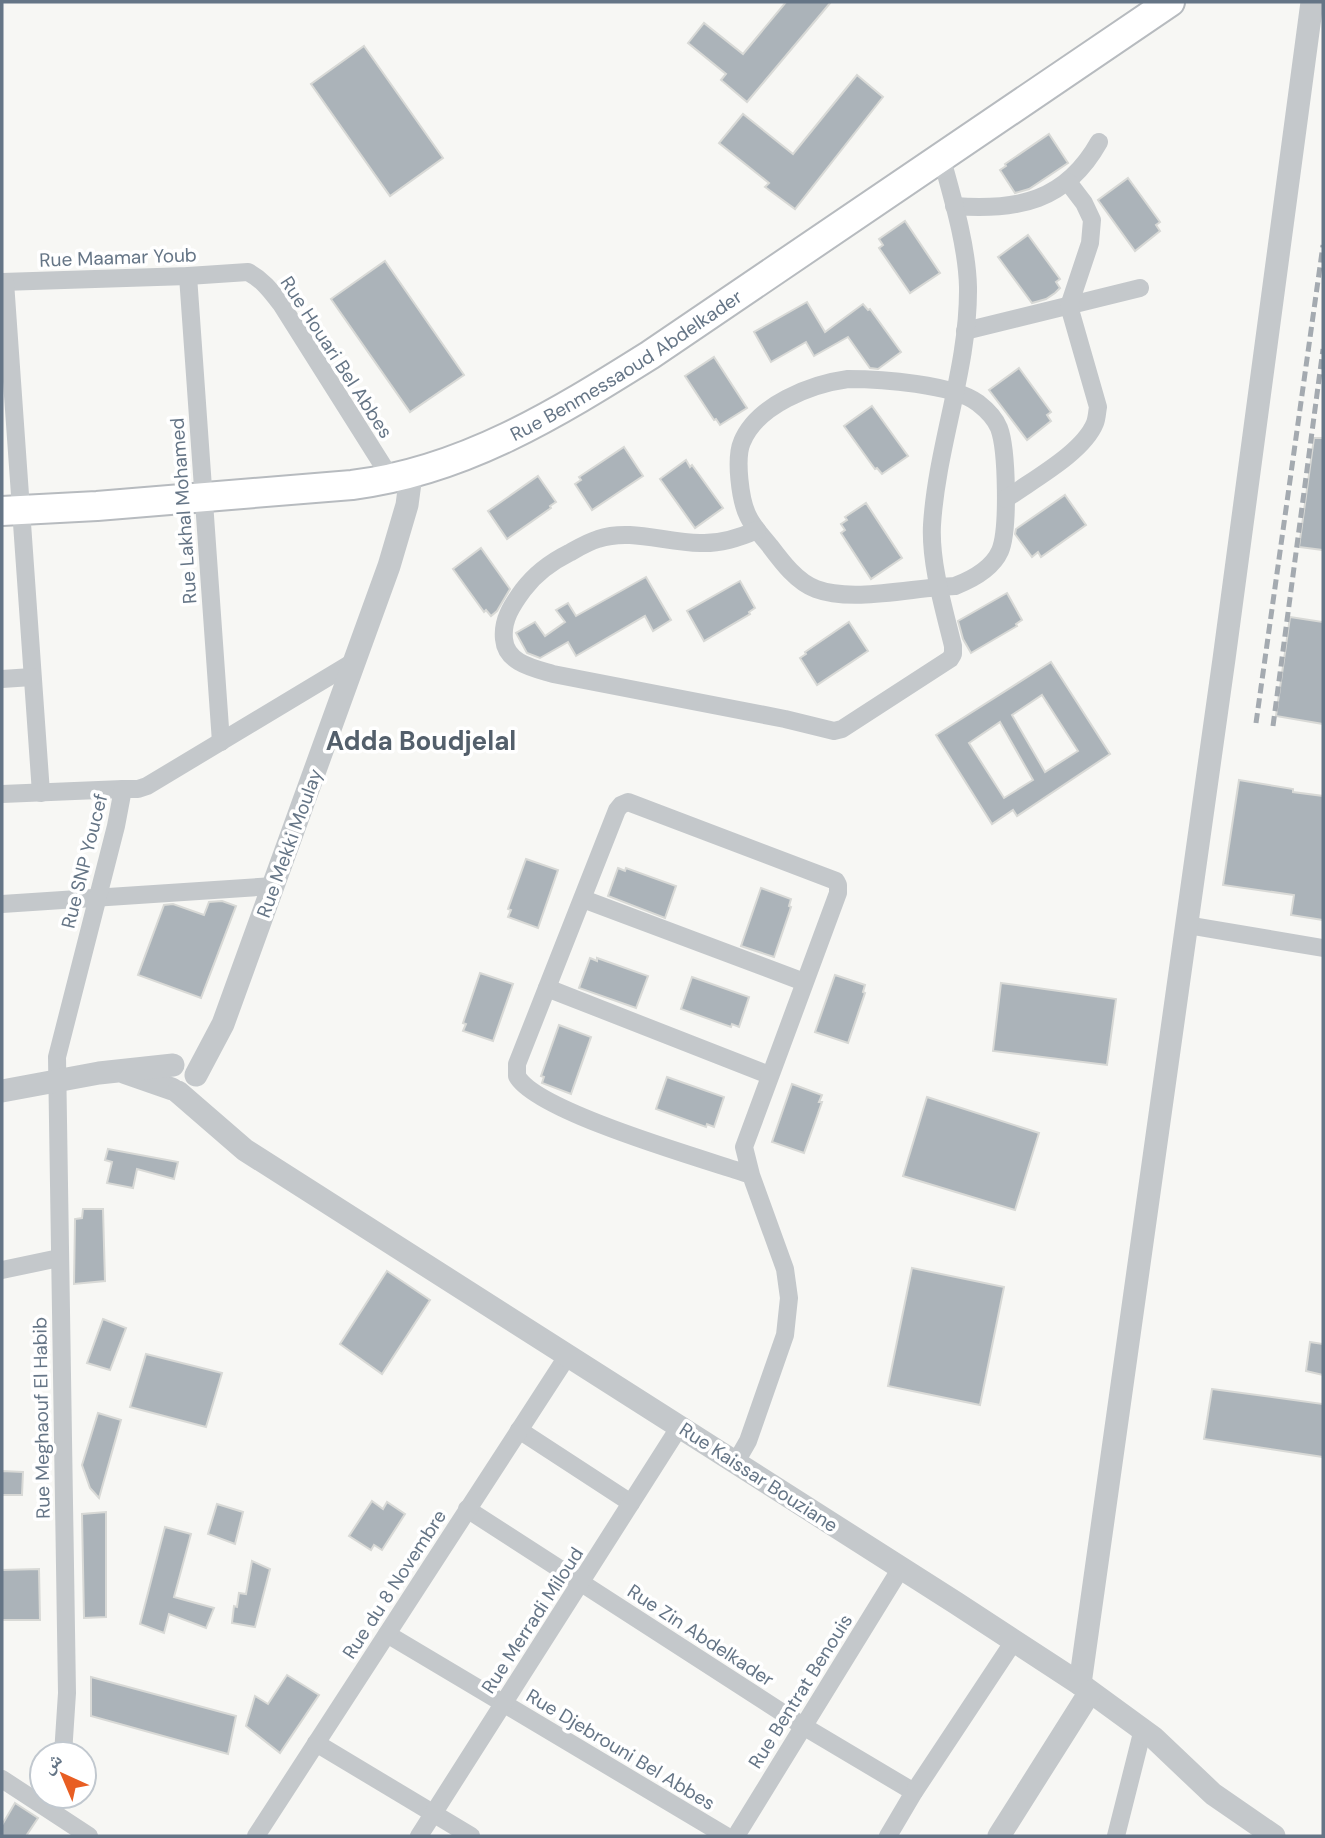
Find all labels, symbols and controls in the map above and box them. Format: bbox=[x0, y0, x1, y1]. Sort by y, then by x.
street label: Rue Maamar Youb bbox=[39, 242, 197, 273]
street label: Rue Houari Bel Abbes bbox=[275, 271, 398, 443]
street label: Rue Benmessaoud Abdelkader bbox=[506, 284, 747, 447]
street label: Rue Lakhal Mohamed bbox=[165, 417, 202, 605]
district label: Adda Boudjelal bbox=[326, 724, 516, 758]
street label: Rue Mekki Moulay bbox=[251, 765, 328, 921]
street label: Rue SNP Youcef bbox=[56, 791, 113, 931]
street label: Rue Meghaouf El Habib bbox=[27, 1317, 56, 1519]
street label: Rue Kaissar Bouziane bbox=[675, 1417, 843, 1538]
street label: Rue du 8 Novembre bbox=[337, 1505, 452, 1664]
street label: Rue Merradi Miloud bbox=[476, 1542, 589, 1698]
street label: Rue Zin Abdelkader bbox=[623, 1579, 779, 1692]
street label: Rue Bentrat Benouis bbox=[743, 1609, 858, 1773]
street label: Rue Djebrouni Bel Abbes bbox=[522, 1683, 720, 1816]
north arrow bbox=[28, 1740, 98, 1810]
text: ش bbox=[36, 1747, 67, 1779]

